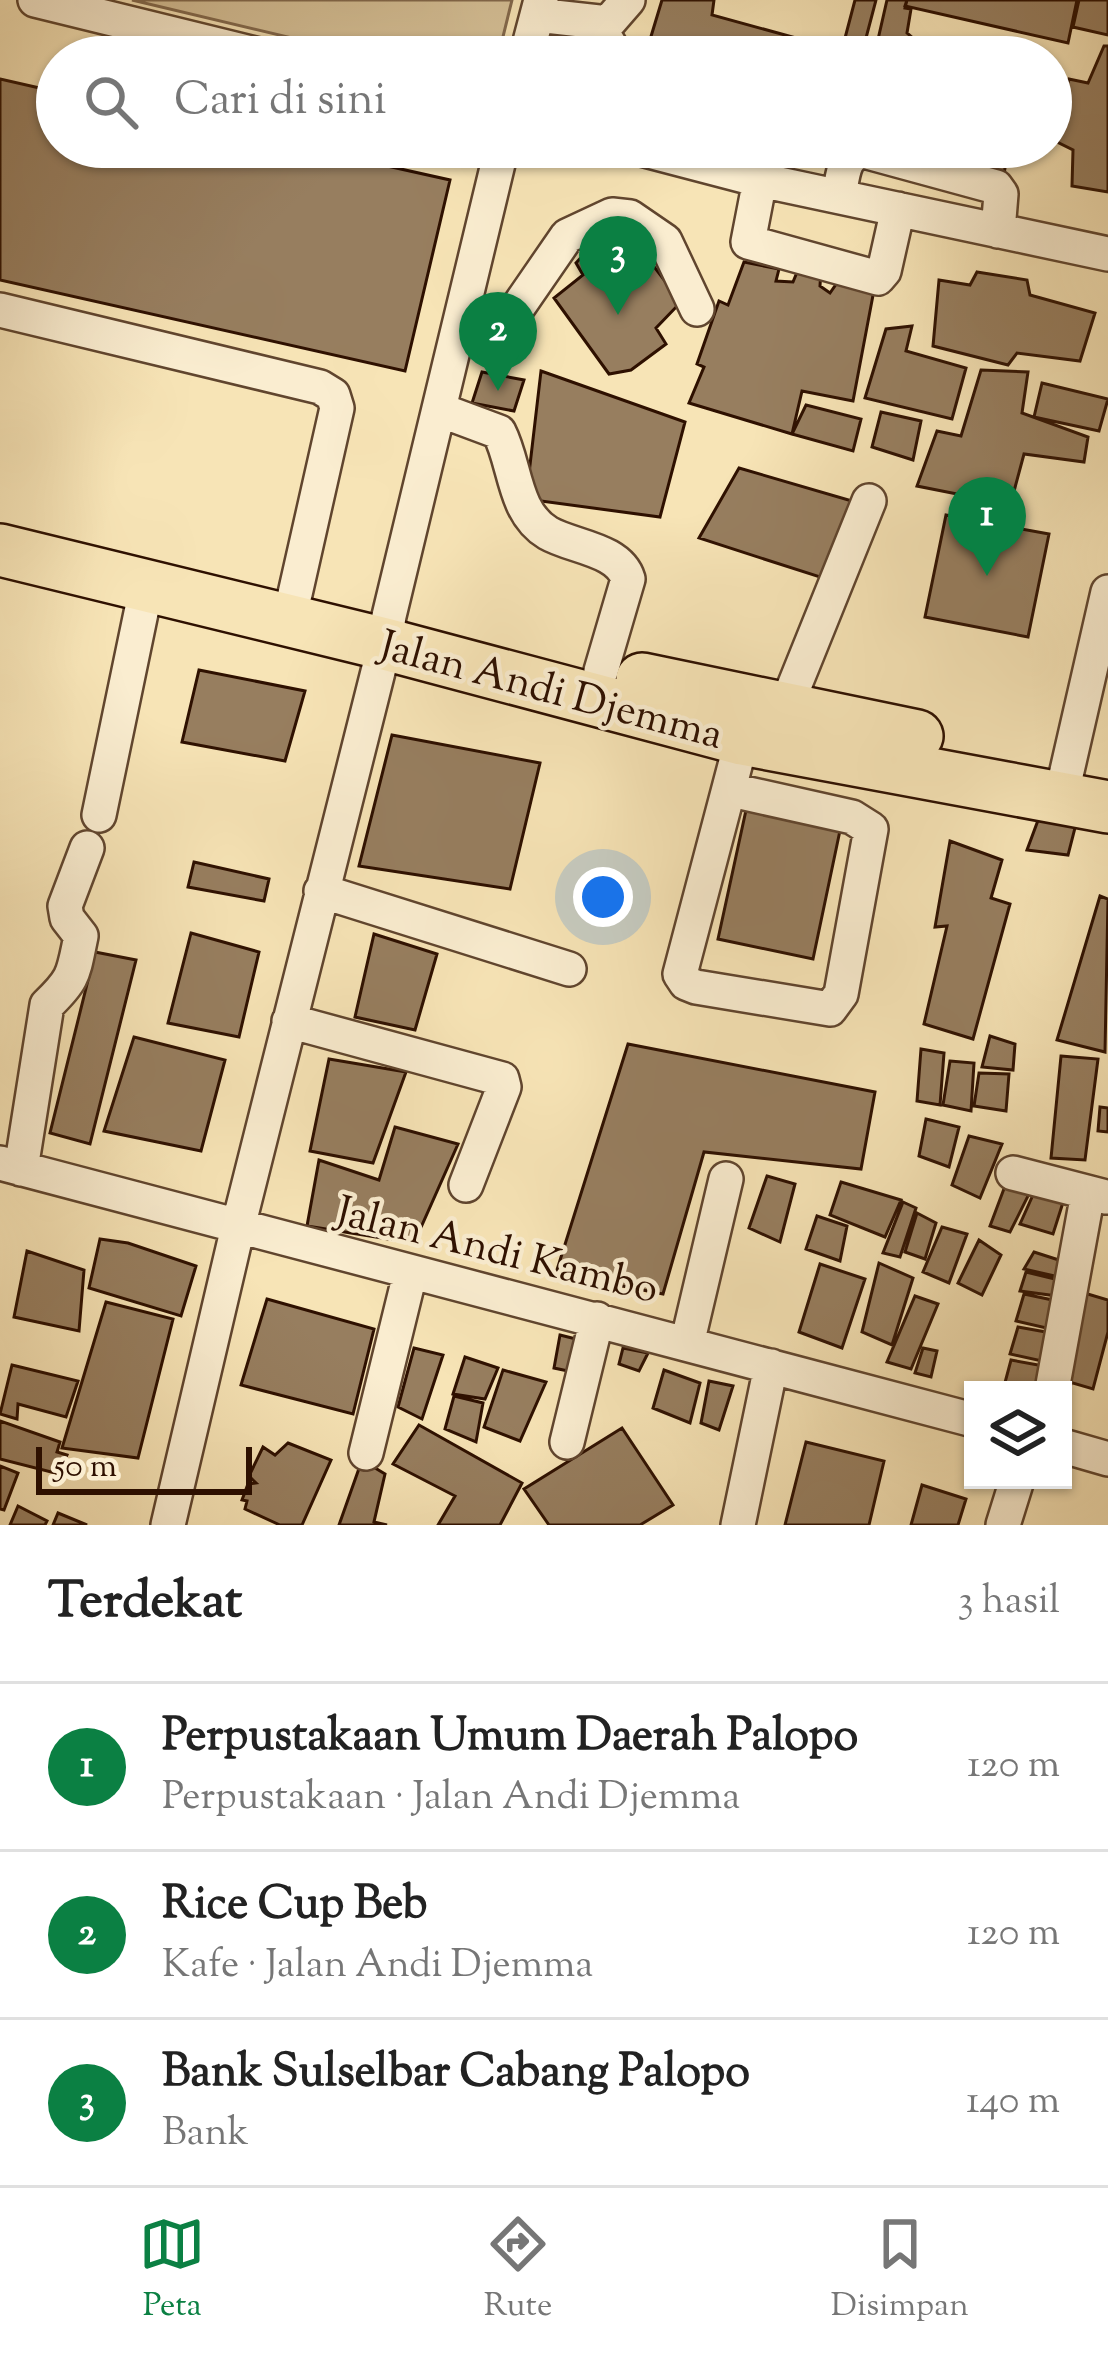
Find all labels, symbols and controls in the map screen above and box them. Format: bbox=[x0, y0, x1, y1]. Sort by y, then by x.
search box bbox=[36, 36, 1072, 168]
icon: search bbox=[78, 69, 144, 135]
text: Cari di sini bbox=[174, 70, 387, 135]
pin: 3 bbox=[579, 216, 657, 315]
pin: 2 bbox=[459, 292, 537, 391]
pin: 1 bbox=[948, 477, 1026, 576]
street label: Jalan Andi Djemma bbox=[371, 618, 729, 767]
your location bbox=[573, 867, 633, 927]
street label: Jalan Andi Kambo bbox=[328, 1183, 664, 1322]
map controls bbox=[964, 1381, 1072, 1489]
button: layers bbox=[964, 1381, 1072, 1489]
scale bar bbox=[36, 1441, 252, 1494]
text: 50 m bbox=[54, 1444, 117, 1492]
text: Terdekat bbox=[48, 1567, 242, 1640]
text: 3 hasil bbox=[958, 1575, 1060, 1631]
text: Perpustakaan Umum Daerah Palopo bbox=[162, 1706, 858, 1771]
text: 1 bbox=[80, 1739, 94, 1795]
text: 120 m bbox=[967, 1739, 1060, 1795]
text: Perpustakaan · Jalan Andi Djemma bbox=[162, 1771, 740, 1827]
text: Rice Cup Beb bbox=[162, 1874, 427, 1939]
text: 2 bbox=[78, 1907, 96, 1963]
text: 120 m bbox=[967, 1907, 1060, 1963]
text: Kafe · Jalan Andi Djemma bbox=[162, 1939, 593, 1995]
text: Bank Sulselbar Cabang Palopo bbox=[162, 2042, 750, 2107]
text: 3 bbox=[79, 2075, 95, 2131]
text: 140 m bbox=[966, 2075, 1060, 2131]
text: Bank bbox=[162, 2107, 249, 2163]
tab: Peta bbox=[139, 2211, 205, 2331]
tab: Rute bbox=[484, 2211, 552, 2331]
tab: Disimpan bbox=[831, 2211, 969, 2331]

